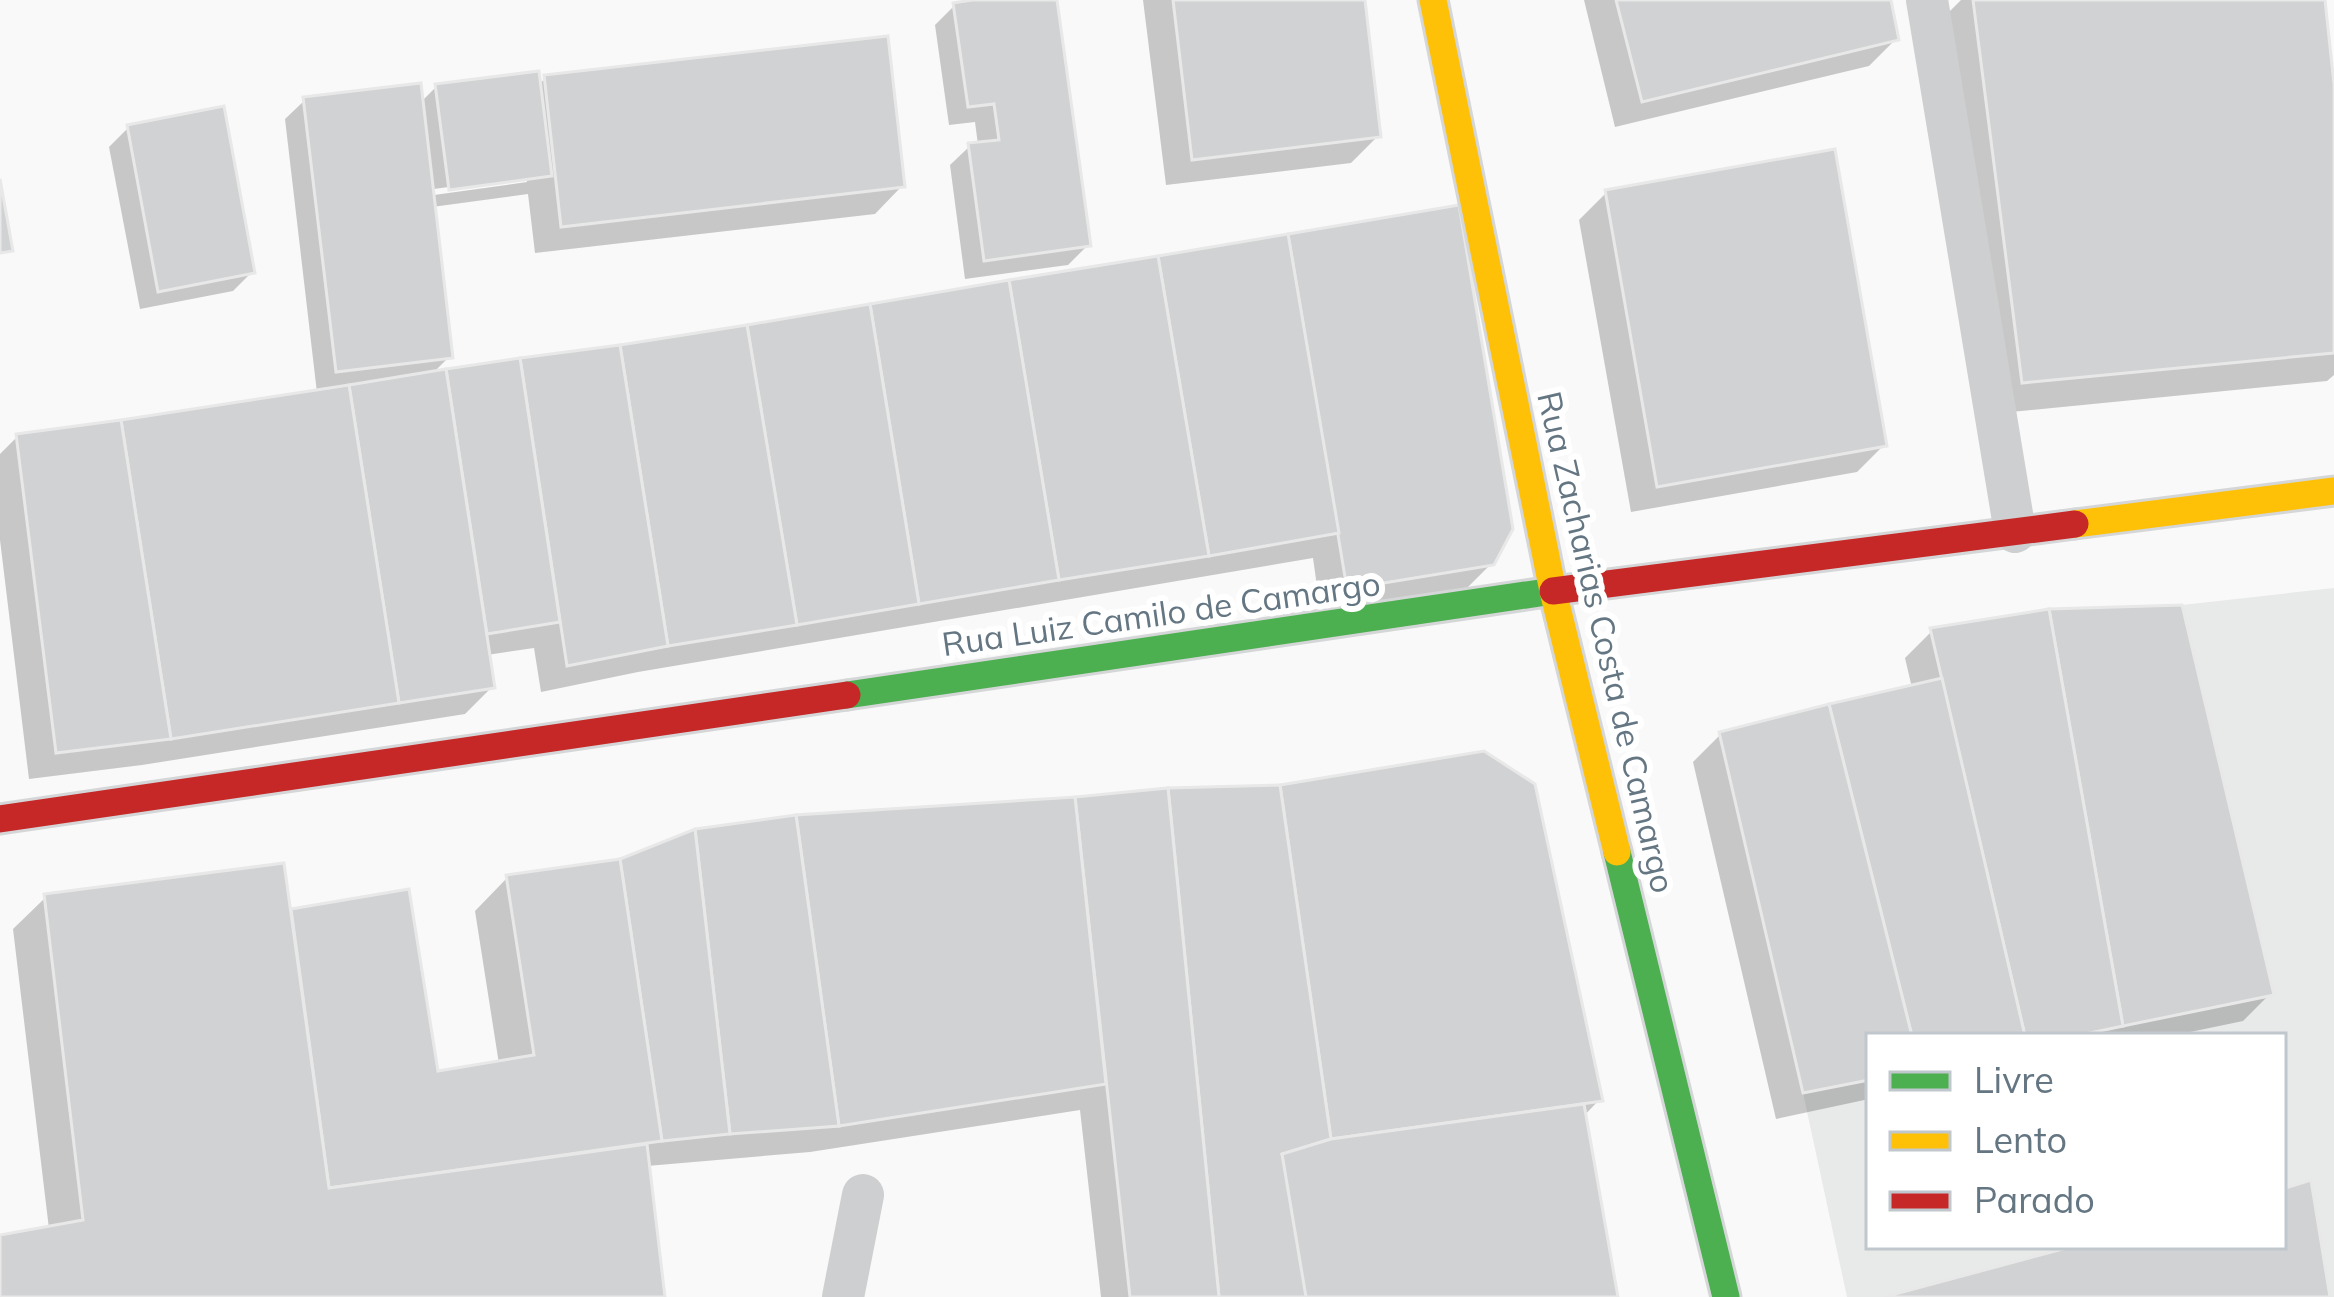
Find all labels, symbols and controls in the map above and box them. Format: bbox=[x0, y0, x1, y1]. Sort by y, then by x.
street label: Rua Zacharias Costa de Camargo bbox=[1529, 387, 1685, 897]
street label: Rua Luiz Camilo de Camargo bbox=[939, 562, 1383, 664]
legend bbox=[1866, 1033, 2286, 1249]
text: Livre bbox=[1974, 1057, 2054, 1102]
text: Lento bbox=[1974, 1117, 2067, 1162]
text: Parado bbox=[1974, 1177, 2095, 1222]

